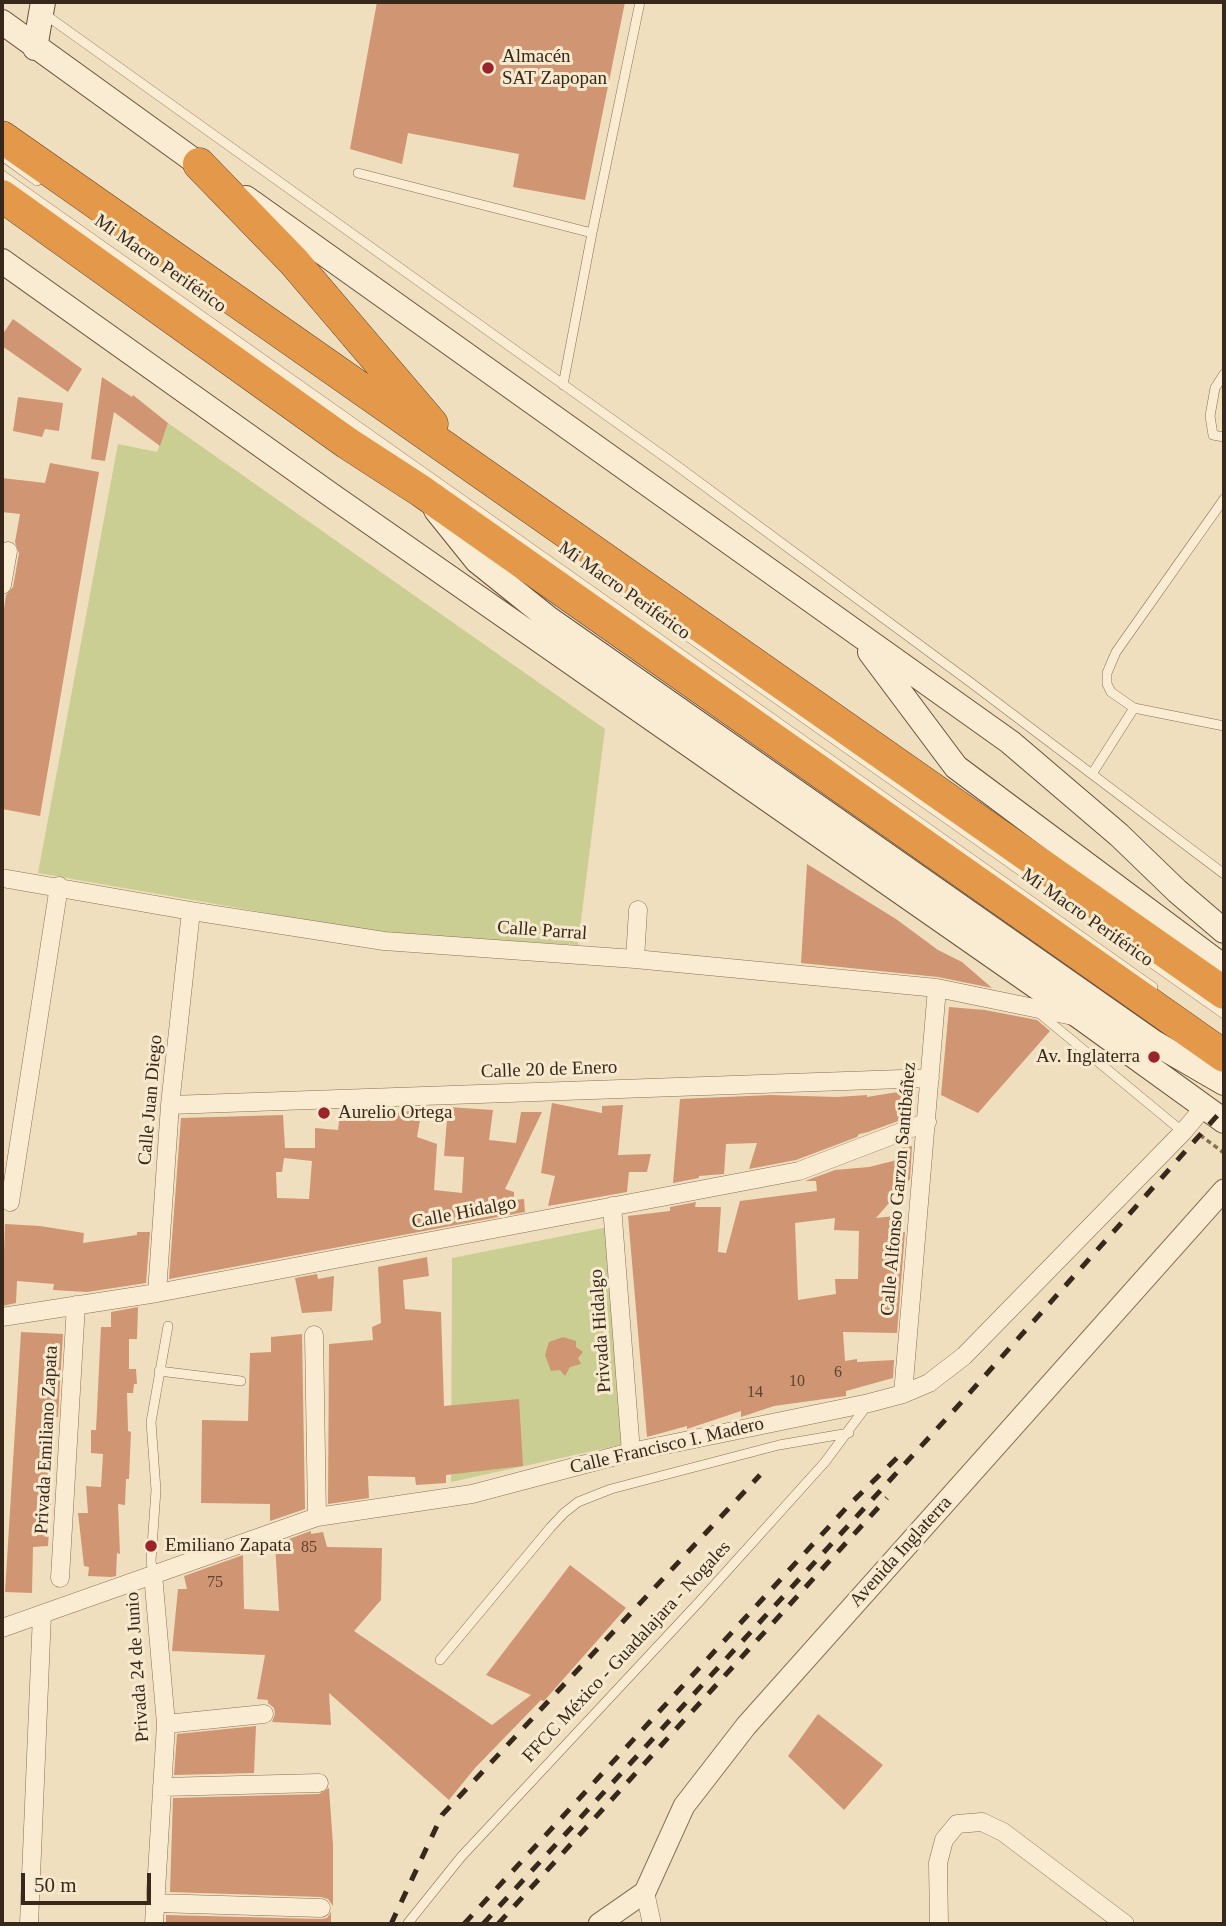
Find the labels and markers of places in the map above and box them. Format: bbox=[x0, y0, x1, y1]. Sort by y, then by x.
place label: Almacén SAT Zapopan bbox=[502, 46, 607, 90]
marker: Almacén SAT Zapopan bbox=[480, 60, 496, 76]
place label: Av. Inglaterra bbox=[1036, 1046, 1140, 1068]
marker: Av. Inglaterra bbox=[1146, 1049, 1162, 1065]
place label: Aurelio Ortega bbox=[338, 1102, 452, 1124]
marker: Aurelio Ortega bbox=[316, 1105, 332, 1121]
place label: Emiliano Zapata bbox=[165, 1535, 291, 1557]
marker: Emiliano Zapata bbox=[143, 1538, 159, 1554]

